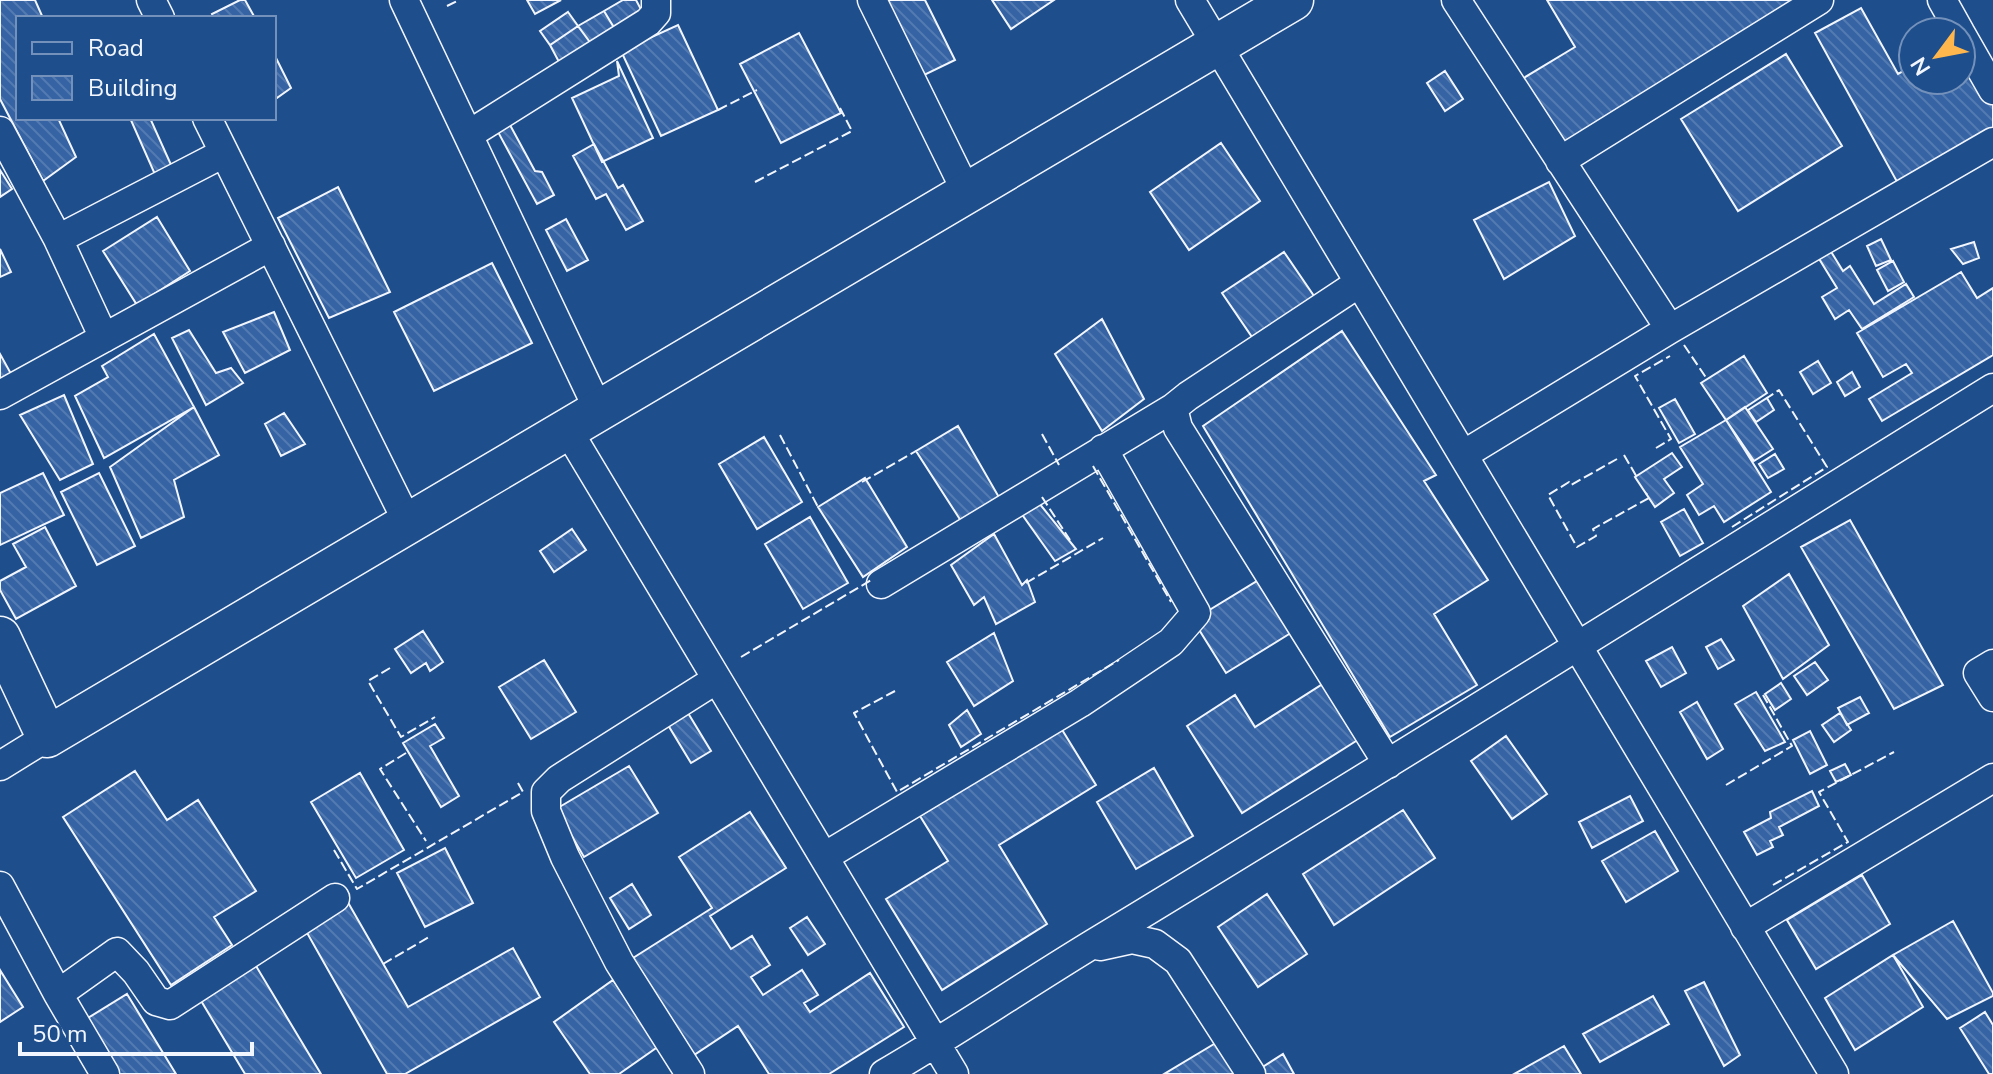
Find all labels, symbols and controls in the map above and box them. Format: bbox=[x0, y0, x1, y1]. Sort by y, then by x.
legend bbox=[16, 16, 276, 120]
north arrow bbox=[1897, 16, 1977, 96]
text: Road bbox=[88, 32, 144, 64]
text: N bbox=[1904, 51, 1938, 81]
text: Building bbox=[88, 72, 178, 104]
scale bar bbox=[20, 1006, 252, 1056]
text: 50 m bbox=[32, 1018, 88, 1050]

